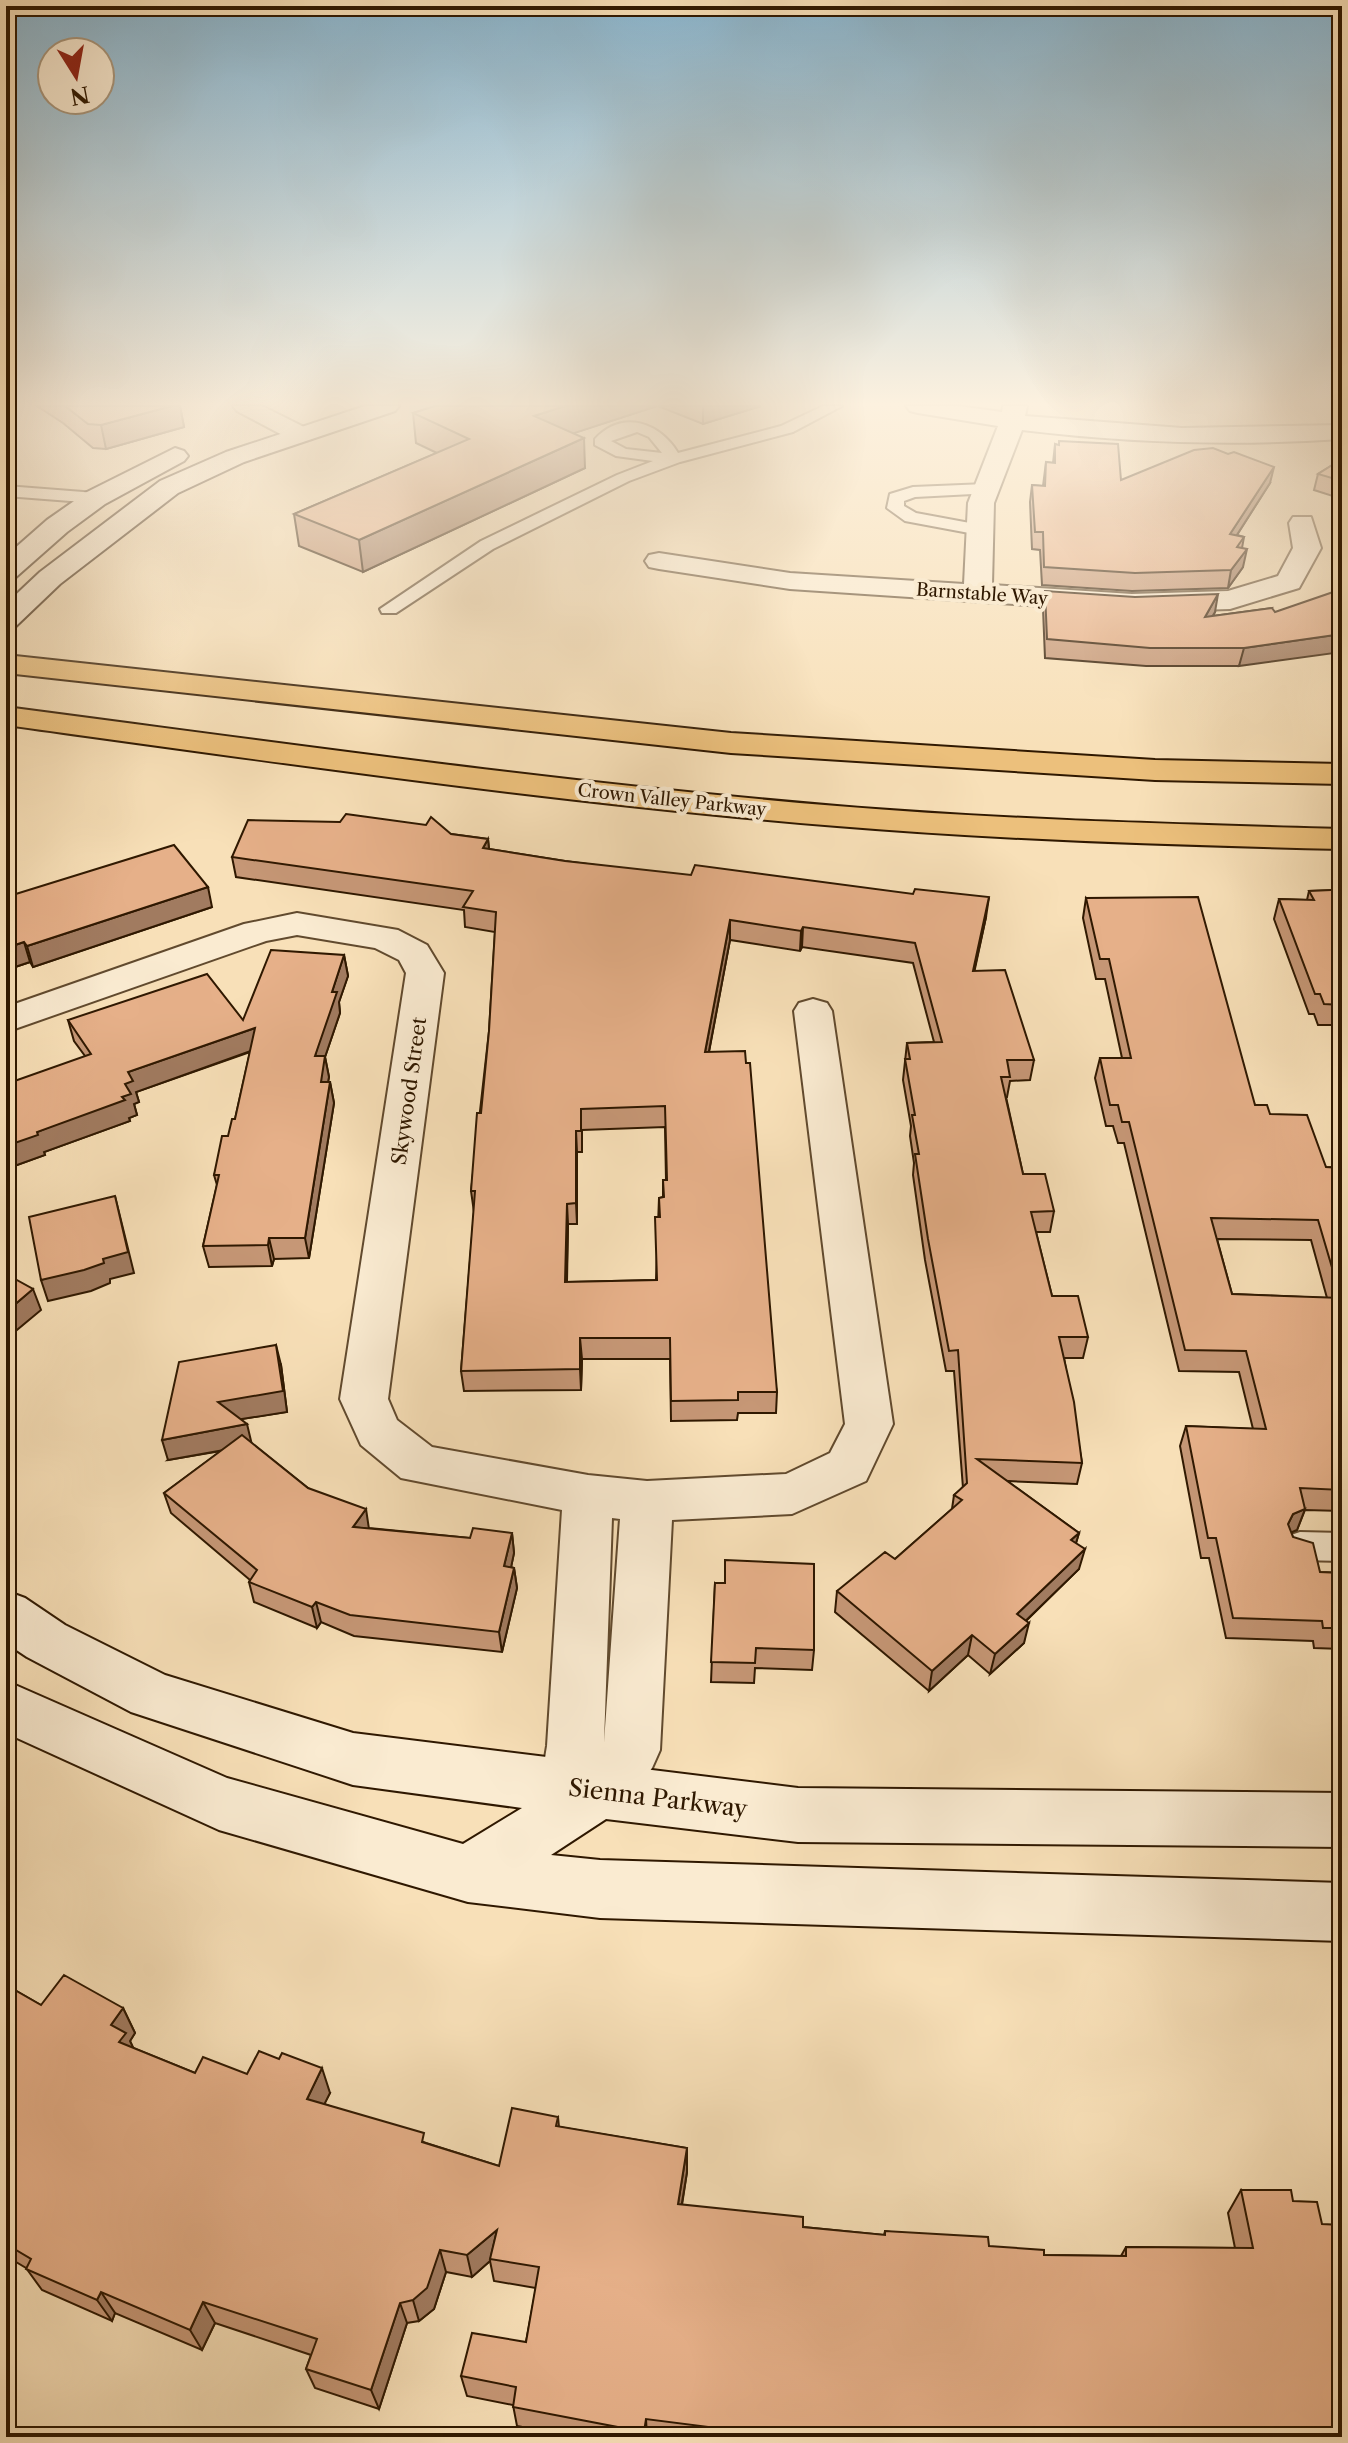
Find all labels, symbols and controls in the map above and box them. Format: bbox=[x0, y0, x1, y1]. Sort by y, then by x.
north arrow bbox=[36, 36, 116, 116]
text: N bbox=[68, 80, 92, 110]
street label: Barnstable Way bbox=[915, 578, 1050, 610]
street label: Crown Valley Parkway bbox=[577, 779, 768, 821]
street label: Skywood Street bbox=[387, 1015, 431, 1167]
street label: Sienna Parkway bbox=[567, 1773, 750, 1823]

